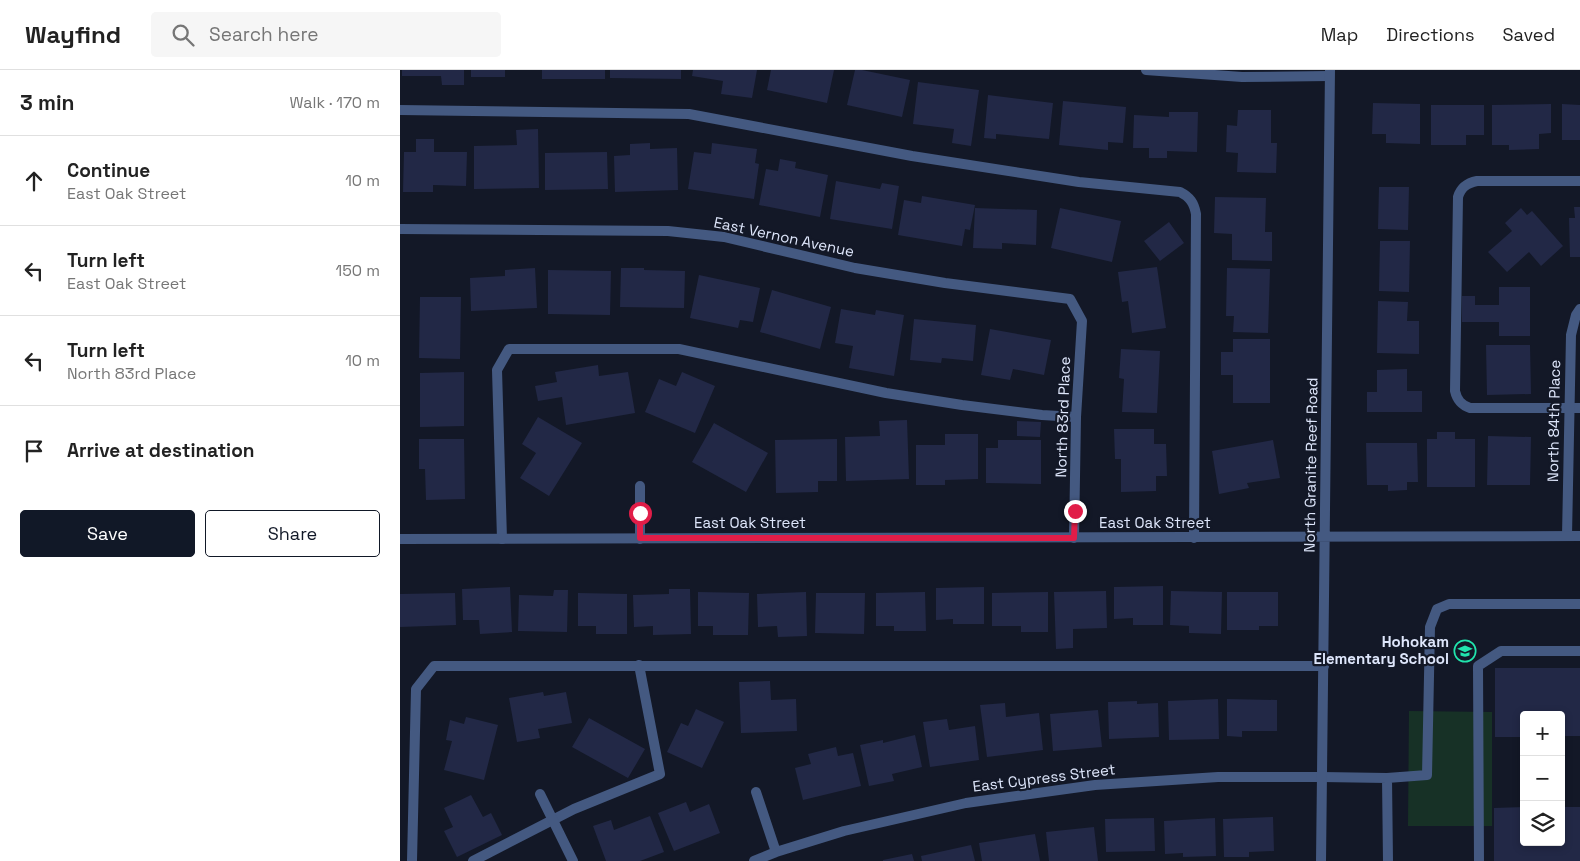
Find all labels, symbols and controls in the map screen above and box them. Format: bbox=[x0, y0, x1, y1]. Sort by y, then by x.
search box bbox=[151, 12, 501, 57]
text: Wayfind bbox=[25, 19, 121, 50]
icon: search bbox=[169, 21, 197, 49]
text: Search here bbox=[209, 22, 319, 47]
text: Map bbox=[1321, 23, 1358, 46]
text: Directions bbox=[1386, 23, 1475, 46]
text: Saved bbox=[1503, 23, 1555, 46]
text: 3 min bbox=[20, 89, 75, 116]
text: Walk · 170 m bbox=[290, 92, 380, 113]
text: Continue bbox=[67, 158, 150, 183]
icon: ahead bbox=[20, 167, 48, 195]
text: 10 m bbox=[345, 170, 380, 191]
text: East Oak Street bbox=[67, 183, 186, 204]
street label: East Vernon Avenue bbox=[712, 212, 856, 261]
text: Turn left bbox=[67, 248, 145, 273]
icon: left bbox=[20, 257, 48, 285]
text: 150 m bbox=[336, 260, 380, 281]
text: East Oak Street bbox=[67, 273, 186, 294]
text: Turn left bbox=[67, 338, 145, 363]
icon: left bbox=[20, 347, 48, 375]
text: 10 m bbox=[345, 350, 380, 371]
street label: North 83rd Place bbox=[1051, 356, 1074, 478]
street label: North 84th Place bbox=[1543, 359, 1564, 482]
text: North 83rd Place bbox=[67, 363, 196, 384]
street label: North Granite Reef Road bbox=[1299, 377, 1322, 553]
icon: arrive bbox=[20, 437, 48, 465]
text: Arrive at destination bbox=[67, 438, 255, 463]
route end bbox=[1064, 500, 1087, 523]
route start bbox=[629, 502, 652, 525]
button: Save bbox=[20, 510, 195, 557]
button: Share bbox=[205, 510, 380, 557]
street label: East Oak Street bbox=[694, 513, 806, 532]
street label: East Oak Street bbox=[1099, 513, 1211, 532]
place label: Hohokam Elementary School bbox=[1314, 632, 1449, 668]
school or university icon: Hohokam Elementary School bbox=[1453, 639, 1477, 663]
map controls bbox=[1520, 711, 1565, 846]
button: + bbox=[1520, 711, 1565, 756]
button: − bbox=[1520, 756, 1565, 801]
street label: East Cypress Street bbox=[971, 759, 1117, 796]
button: layers bbox=[1520, 801, 1565, 846]

